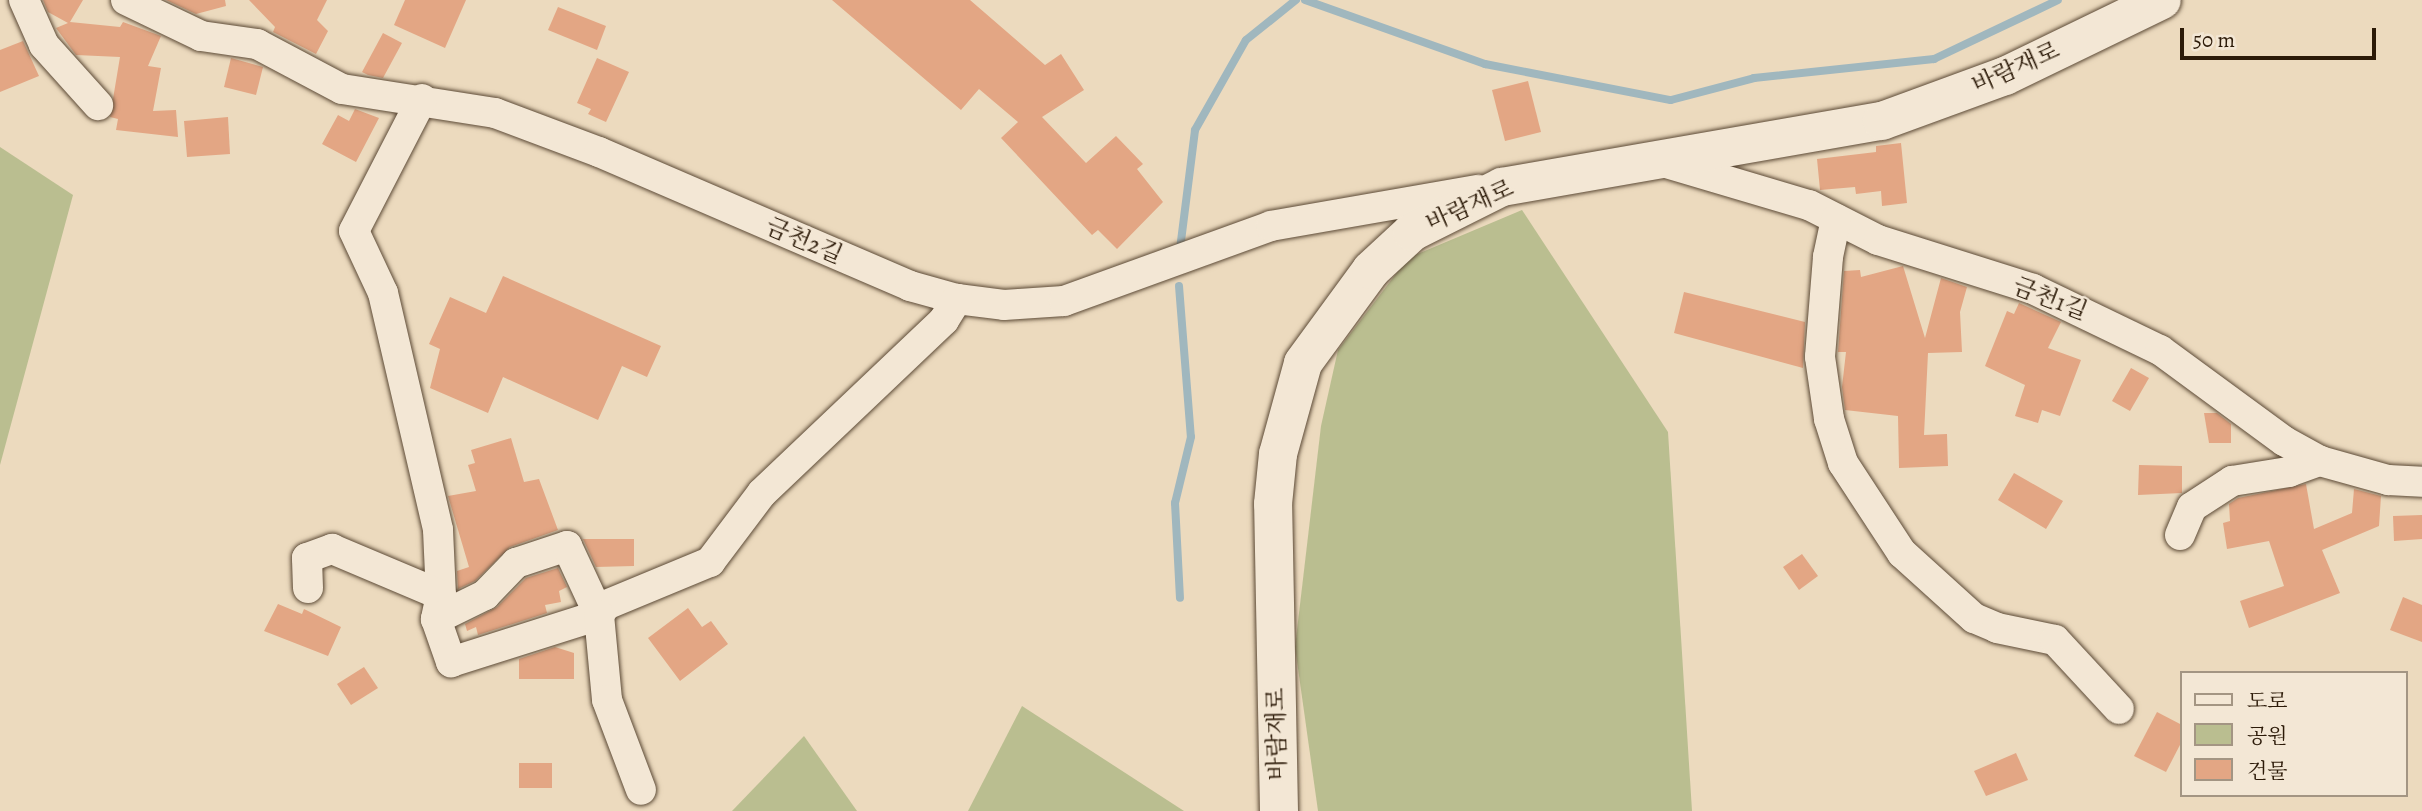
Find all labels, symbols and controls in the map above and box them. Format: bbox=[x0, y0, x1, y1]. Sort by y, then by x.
scale bar bbox=[2184, 14, 2380, 58]
text: 50 m bbox=[2193, 26, 2235, 54]
street label: 바람재로 bbox=[1968, 36, 2064, 100]
street label: 바람재로 bbox=[1422, 174, 1518, 238]
street label: 금천2길 bbox=[761, 212, 847, 270]
street label: 금천1길 bbox=[2009, 272, 2091, 326]
legend bbox=[2180, 671, 2408, 797]
street label: 바람재로 bbox=[1262, 687, 1292, 781]
text: 도로 bbox=[2247, 687, 2288, 715]
text: 공원 bbox=[2247, 722, 2288, 750]
text: 건물 bbox=[2247, 757, 2288, 785]

